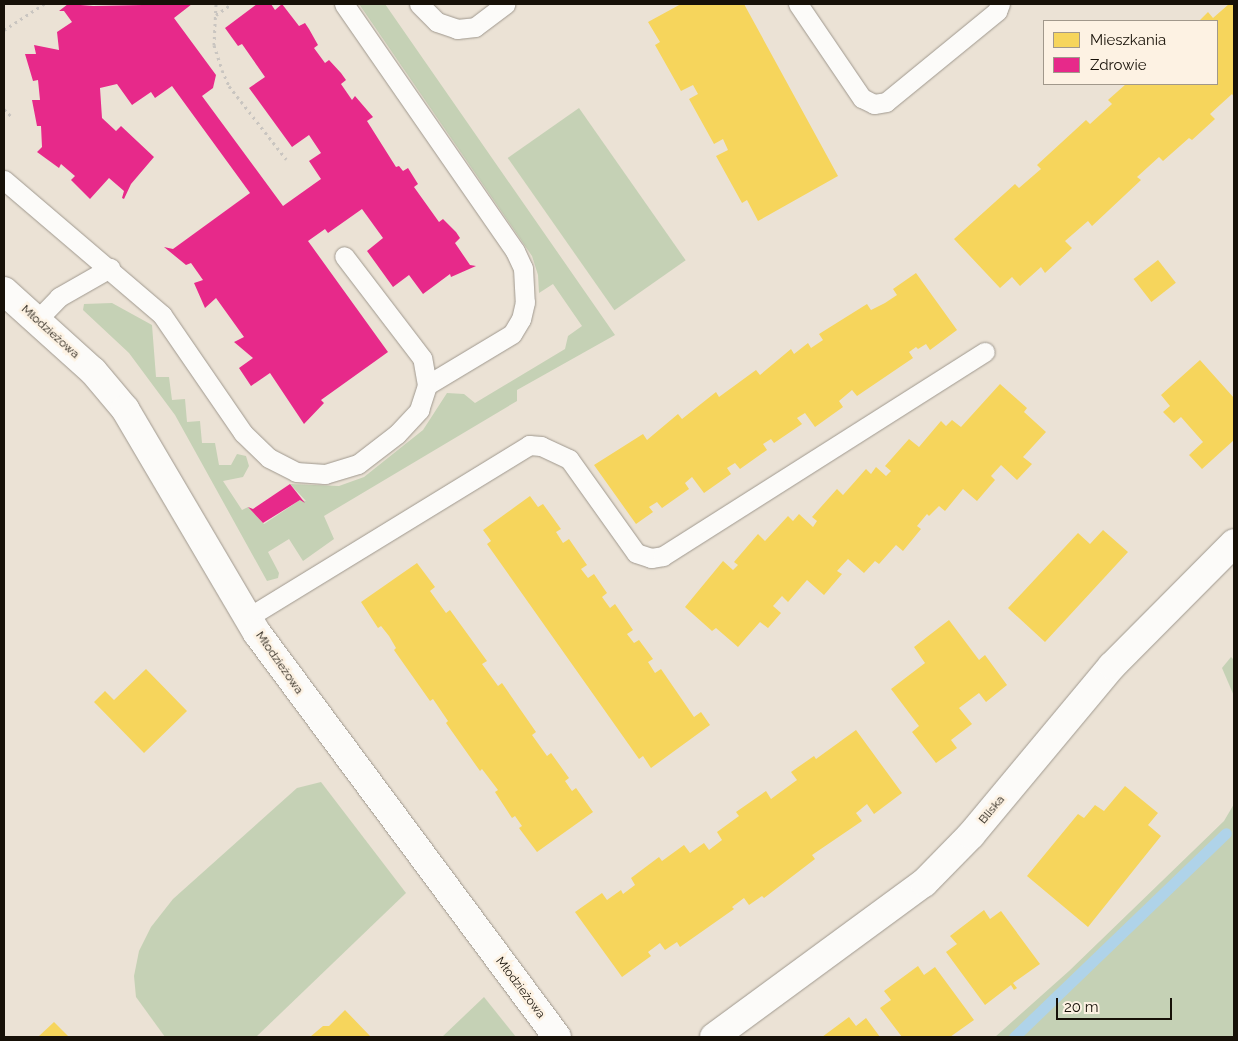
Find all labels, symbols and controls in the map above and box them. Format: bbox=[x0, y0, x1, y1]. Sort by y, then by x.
legend bbox=[1043, 20, 1218, 85]
text: Mieszkania bbox=[1090, 31, 1166, 49]
text: Zdrowie bbox=[1090, 56, 1146, 74]
street label: Młodzieżowa bbox=[18, 302, 82, 362]
street label: Młodzieżowa bbox=[252, 629, 306, 697]
street label: Bliska bbox=[976, 793, 1008, 827]
street label: Młodzieżowa bbox=[492, 955, 548, 1021]
scale bar bbox=[1058, 988, 1174, 1020]
text: 20 m bbox=[1064, 998, 1099, 1016]

